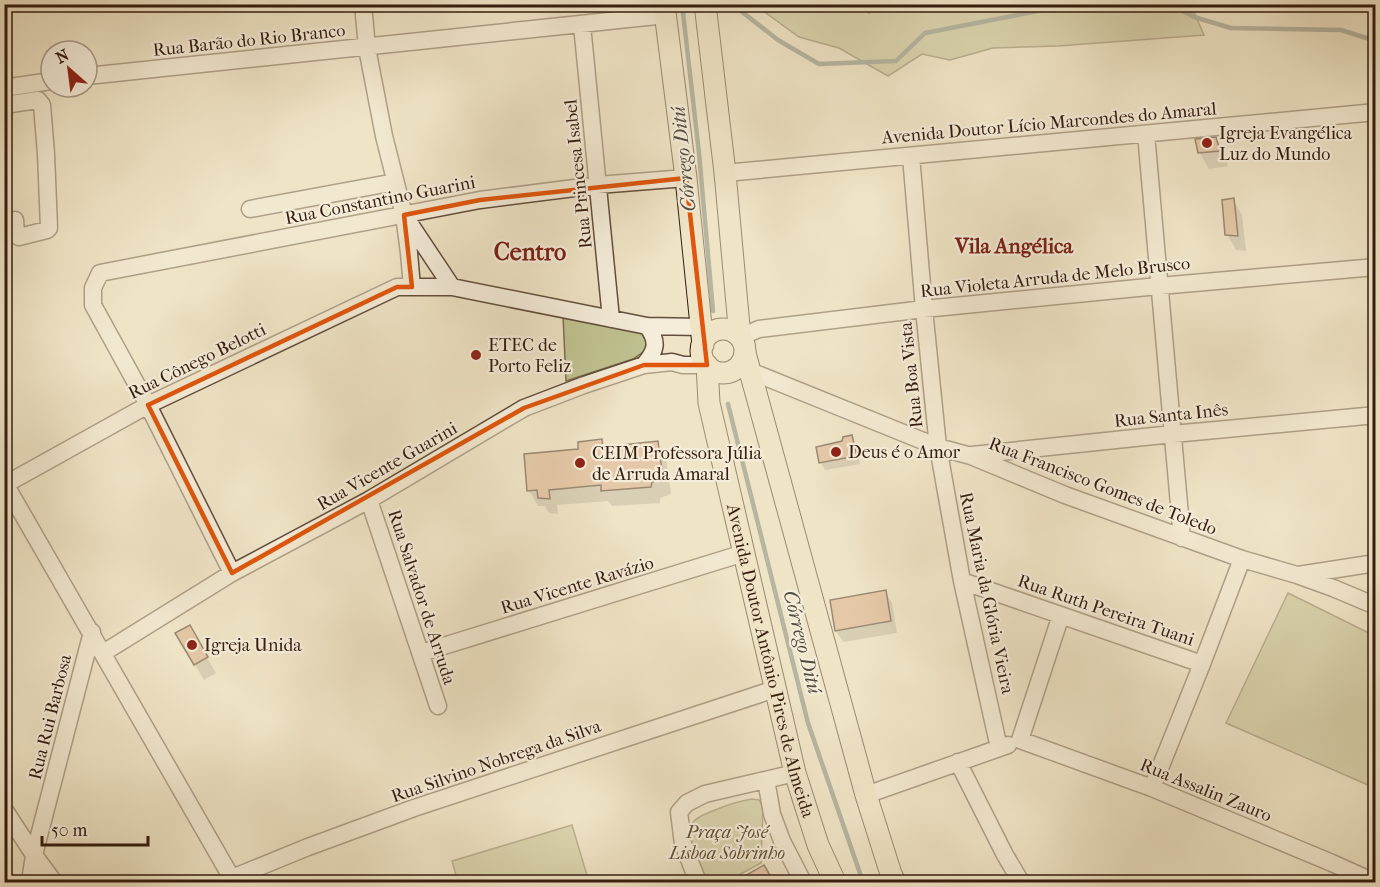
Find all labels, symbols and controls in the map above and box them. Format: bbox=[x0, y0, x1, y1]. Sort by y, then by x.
street label: Rua Barão do Rio Branco bbox=[152, 20, 346, 61]
north arrow bbox=[39, 39, 99, 99]
text: N bbox=[52, 45, 73, 67]
street label: Rua Princesa Isabel bbox=[560, 98, 597, 250]
street label: Avenida Doutor Lício Marcondes do Amaral bbox=[880, 98, 1217, 149]
water label: Córrego Ditú bbox=[666, 104, 700, 213]
place label: Igreja Evangélica Luz do Mundo bbox=[1219, 123, 1353, 165]
marker: Igreja Evangélica Luz do Mundo bbox=[1200, 136, 1214, 150]
street label: Rua Constantino Guarini bbox=[283, 172, 478, 229]
district label: Vila Angélica bbox=[954, 234, 1074, 258]
district label: Centro bbox=[494, 238, 566, 266]
street label: Rua Violeta Arruda de Melo Brusco bbox=[919, 253, 1191, 302]
street label: Rua Cônego Belotti bbox=[125, 319, 270, 404]
street label: Rua Boa Vista bbox=[895, 320, 928, 429]
place label: ETEC de Porto Feliz bbox=[488, 335, 571, 377]
marker: ETEC de Porto Feliz bbox=[469, 348, 483, 362]
street label: Rua Santa Inês bbox=[1113, 399, 1229, 432]
street label: Rua Vicente Guarini bbox=[313, 417, 462, 515]
street label: Rua Francisco Gomes de Toledo bbox=[986, 433, 1220, 540]
place label: Deus é o Amor bbox=[848, 442, 961, 463]
place label: CEIM Professora Júlia de Arruda Amaral bbox=[592, 443, 762, 485]
marker: Deus é o Amor bbox=[829, 445, 843, 459]
marker: CEIM Professora Júlia de Arruda Amaral bbox=[573, 456, 587, 470]
street label: Rua Maria da Glória Vieira bbox=[955, 490, 1018, 697]
street label: Avenida Doutor Antônio Pires de Almeida bbox=[722, 501, 819, 821]
street label: Rua Salvador de Arruda bbox=[383, 507, 460, 688]
street label: Rua Vicente Ravázio bbox=[498, 552, 656, 619]
street label: Rua Ruth Pereira Tuani bbox=[1015, 570, 1198, 651]
water label: Córrego Ditú bbox=[779, 588, 827, 697]
place label: Igreja Unida bbox=[204, 635, 302, 656]
marker: Igreja Unida bbox=[185, 638, 199, 652]
street label: Rua Rui Barbosa bbox=[25, 652, 76, 782]
street label: Rua Silvino Nobrega da Silva bbox=[388, 715, 604, 807]
street label: Rua Assalin Zauro bbox=[1137, 754, 1275, 826]
scale bar bbox=[42, 809, 148, 847]
text: 50 m bbox=[51, 820, 88, 841]
park label: Praça José Lisboa Sobrinho bbox=[667, 822, 785, 864]

